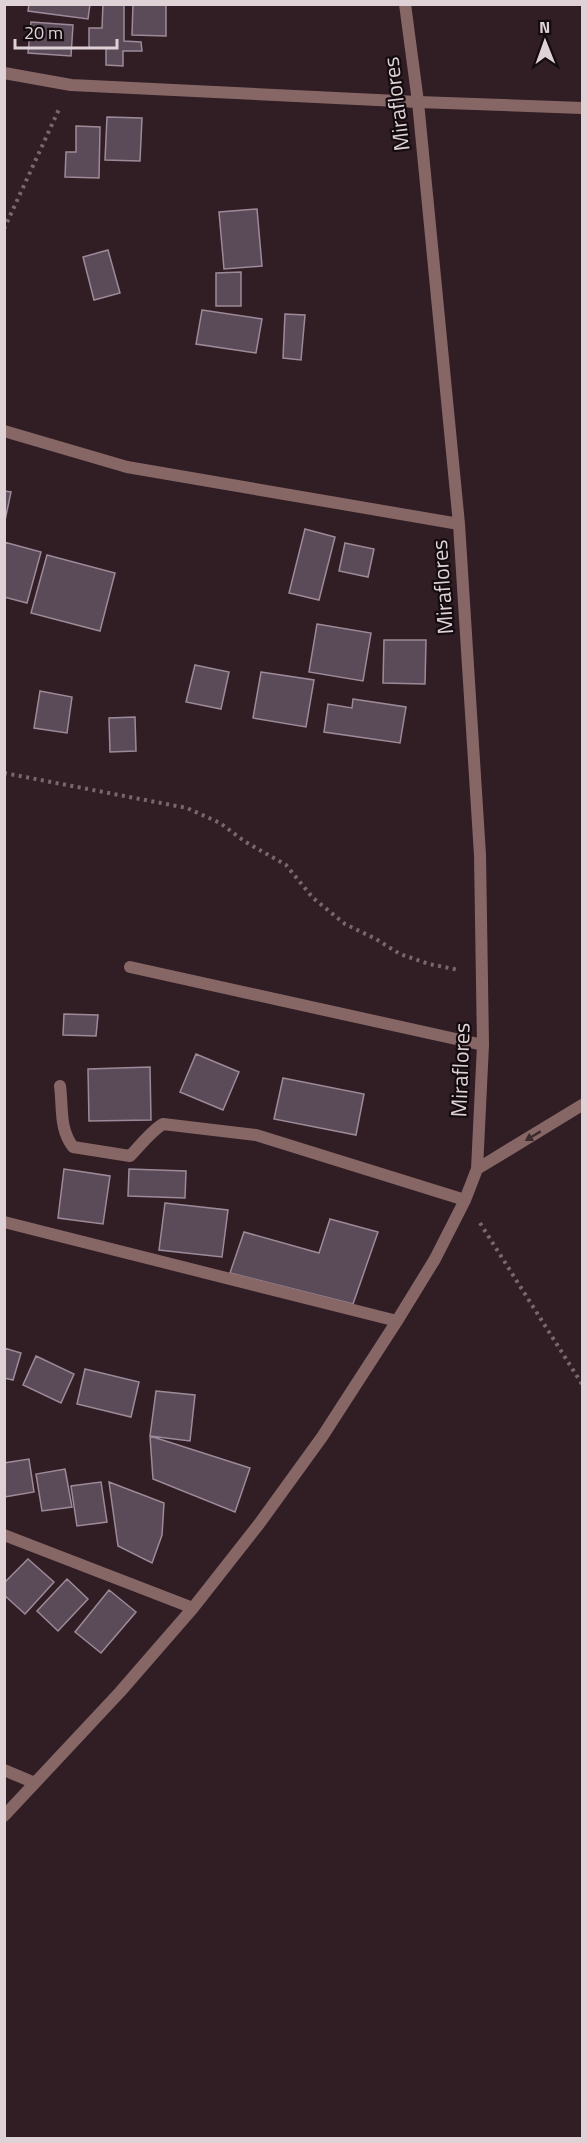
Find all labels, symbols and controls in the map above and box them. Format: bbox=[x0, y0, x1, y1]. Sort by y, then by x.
scale bar bbox=[15, 12, 117, 50]
north arrow bbox=[515, 12, 575, 72]
text: N bbox=[539, 15, 550, 39]
text: 20 m bbox=[24, 19, 63, 46]
street label: Miraflores bbox=[373, 55, 419, 153]
street label: Miraflores bbox=[422, 539, 462, 635]
street label: Miraflores bbox=[441, 1022, 479, 1118]
one-way arrow bbox=[524, 1130, 541, 1141]

